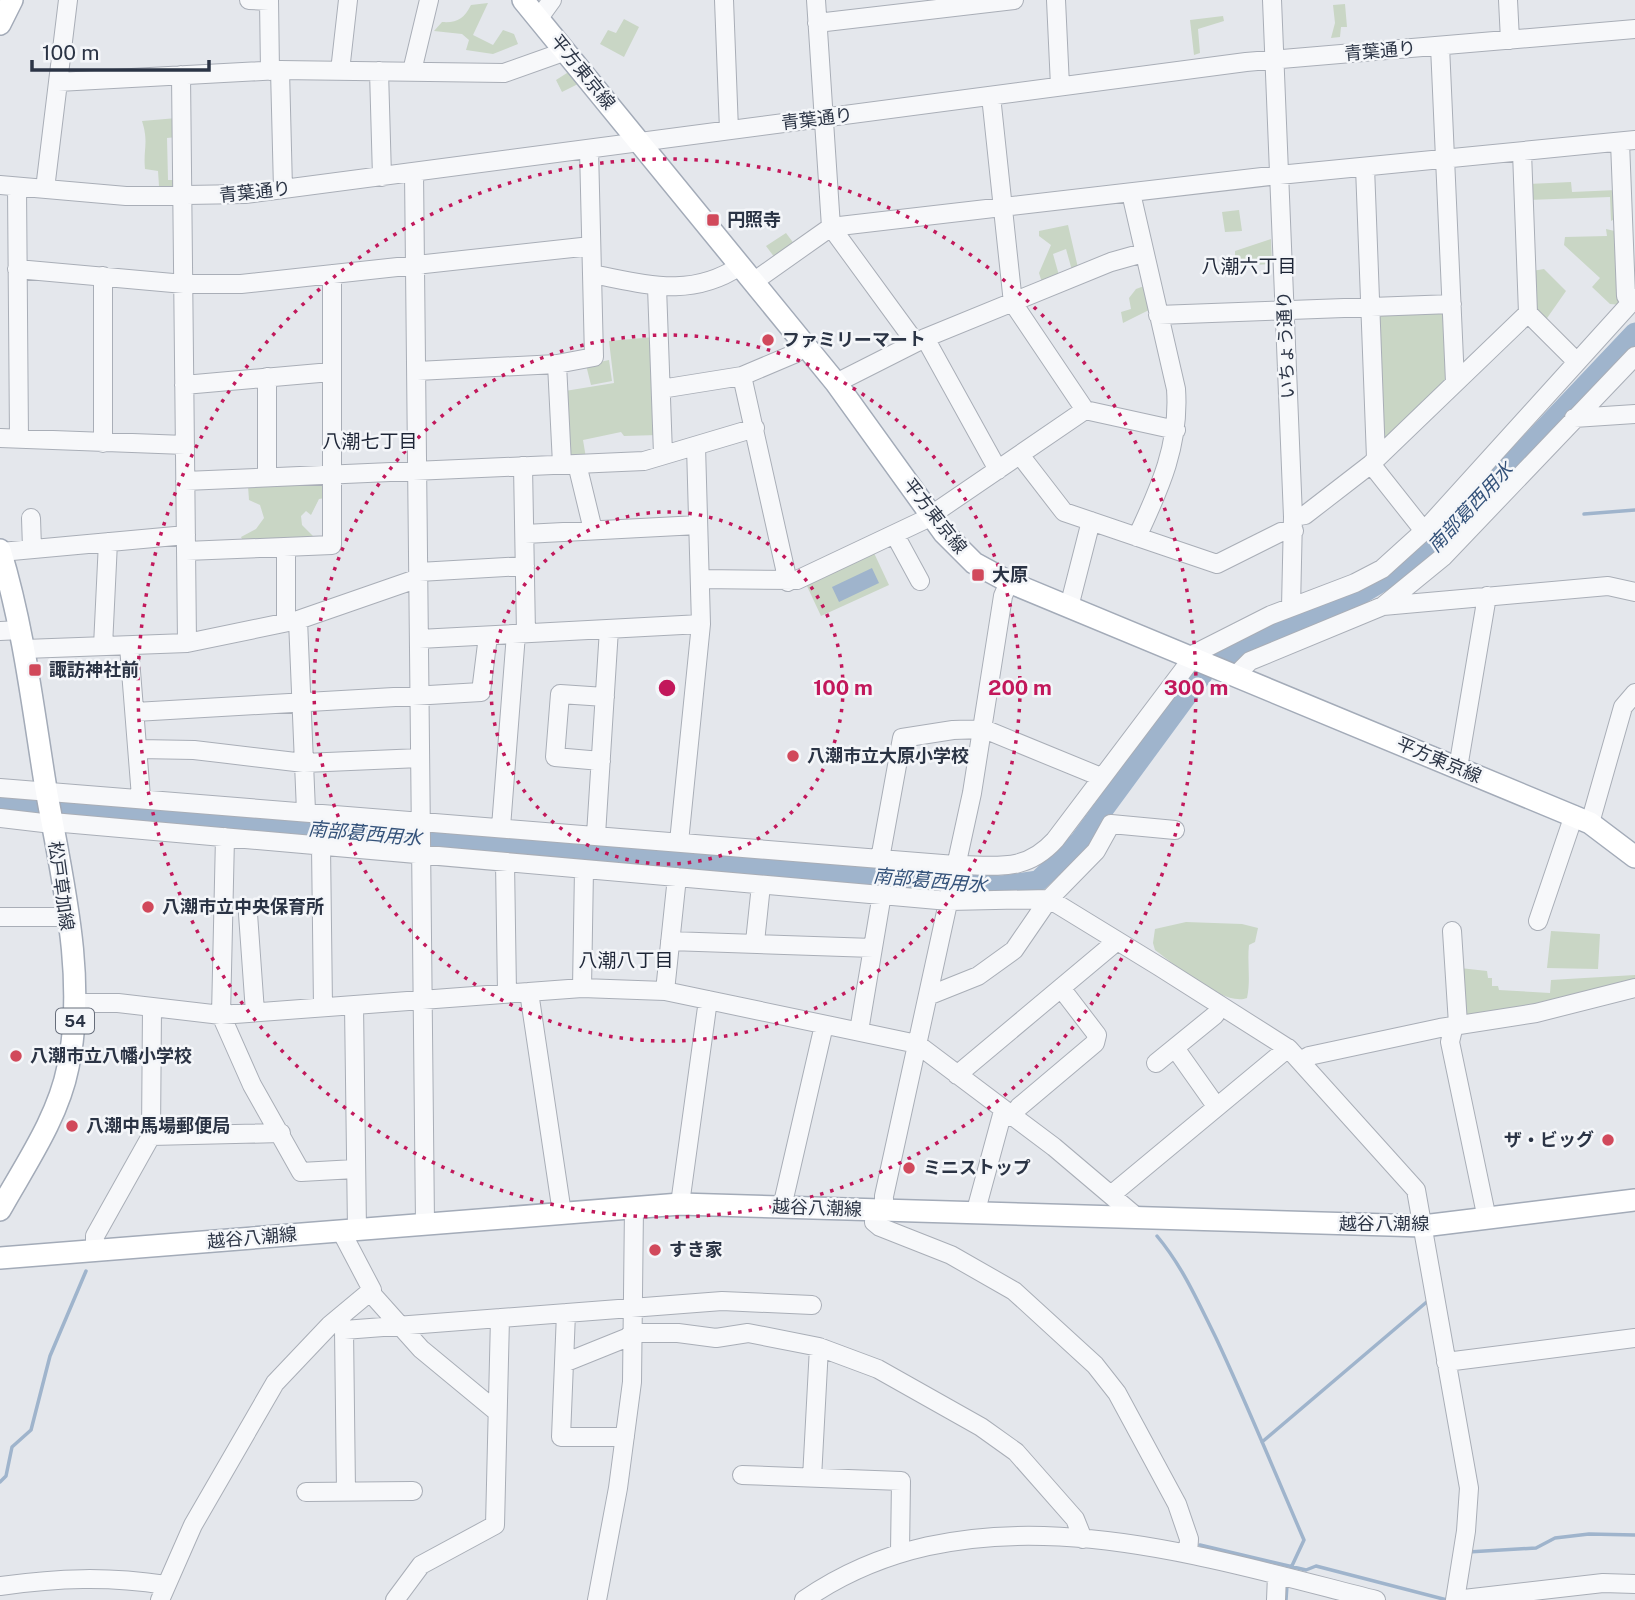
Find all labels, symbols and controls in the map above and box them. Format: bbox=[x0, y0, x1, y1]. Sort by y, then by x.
scale bar bbox=[32, 28, 208, 72]
street label: 平方東京線 bbox=[547, 30, 620, 113]
street label: 青葉通り bbox=[1343, 37, 1417, 64]
text: 100 m bbox=[42, 40, 99, 65]
street label: 青葉通り bbox=[780, 104, 854, 133]
street label: 青葉通り bbox=[218, 177, 292, 206]
place label: 円照寺 bbox=[727, 209, 781, 230]
marker: 円照寺 bbox=[705, 212, 721, 228]
district label: 八潮六丁目 bbox=[1201, 255, 1297, 277]
street label: いちょう通り bbox=[1273, 291, 1298, 399]
place label: ファミリーマート bbox=[782, 329, 926, 350]
marker: ファミリーマート bbox=[760, 332, 776, 348]
district label: 八潮七丁目 bbox=[322, 430, 418, 452]
water label: 南部葛西用水 bbox=[1423, 456, 1518, 556]
street label: 平方東京線 bbox=[899, 474, 971, 558]
place label: 大原 bbox=[992, 564, 1028, 585]
marker: 大原 bbox=[970, 567, 986, 583]
place label: 諏訪神社前 bbox=[49, 659, 139, 680]
marker: 諏訪神社前 bbox=[27, 662, 43, 678]
text: 100 m bbox=[813, 675, 873, 700]
text: 200 m bbox=[988, 675, 1052, 700]
text: 300 m bbox=[1164, 675, 1228, 700]
centre of rings bbox=[655, 676, 679, 700]
street label: 平方東京線 bbox=[1394, 732, 1485, 787]
place label: 八潮市立大原小学校 bbox=[807, 745, 969, 766]
marker: 八潮市立大原小学校 bbox=[785, 748, 801, 764]
water label: 南部葛西用水 bbox=[307, 817, 425, 849]
street label: 松戸草加線 bbox=[45, 840, 78, 932]
water label: 南部葛西用水 bbox=[872, 864, 990, 896]
place label: 八潮市立中央保育所 bbox=[162, 896, 324, 917]
marker: 八潮市立中央保育所 bbox=[140, 899, 156, 915]
district label: 八潮八丁目 bbox=[578, 949, 674, 971]
road number: 54 bbox=[56, 1009, 94, 1034]
place label: 八潮市立八幡小学校 bbox=[30, 1045, 192, 1066]
marker: 八潮市立八幡小学校 bbox=[8, 1048, 24, 1064]
place label: 八潮中馬場郵便局 bbox=[86, 1115, 230, 1136]
marker: 八潮中馬場郵便局 bbox=[64, 1118, 80, 1134]
place label: ザ・ビッグ bbox=[1504, 1129, 1594, 1150]
marker: ザ・ビッグ bbox=[1600, 1132, 1616, 1148]
place label: ミニストップ bbox=[923, 1157, 1031, 1178]
marker: ミニストップ bbox=[901, 1160, 917, 1176]
street label: 越谷八潮線 bbox=[772, 1195, 862, 1220]
street label: 越谷八潮線 bbox=[1339, 1213, 1429, 1234]
street label: 越谷八潮線 bbox=[206, 1223, 298, 1252]
place label: すき家 bbox=[669, 1239, 723, 1260]
marker: すき家 bbox=[647, 1242, 663, 1258]

